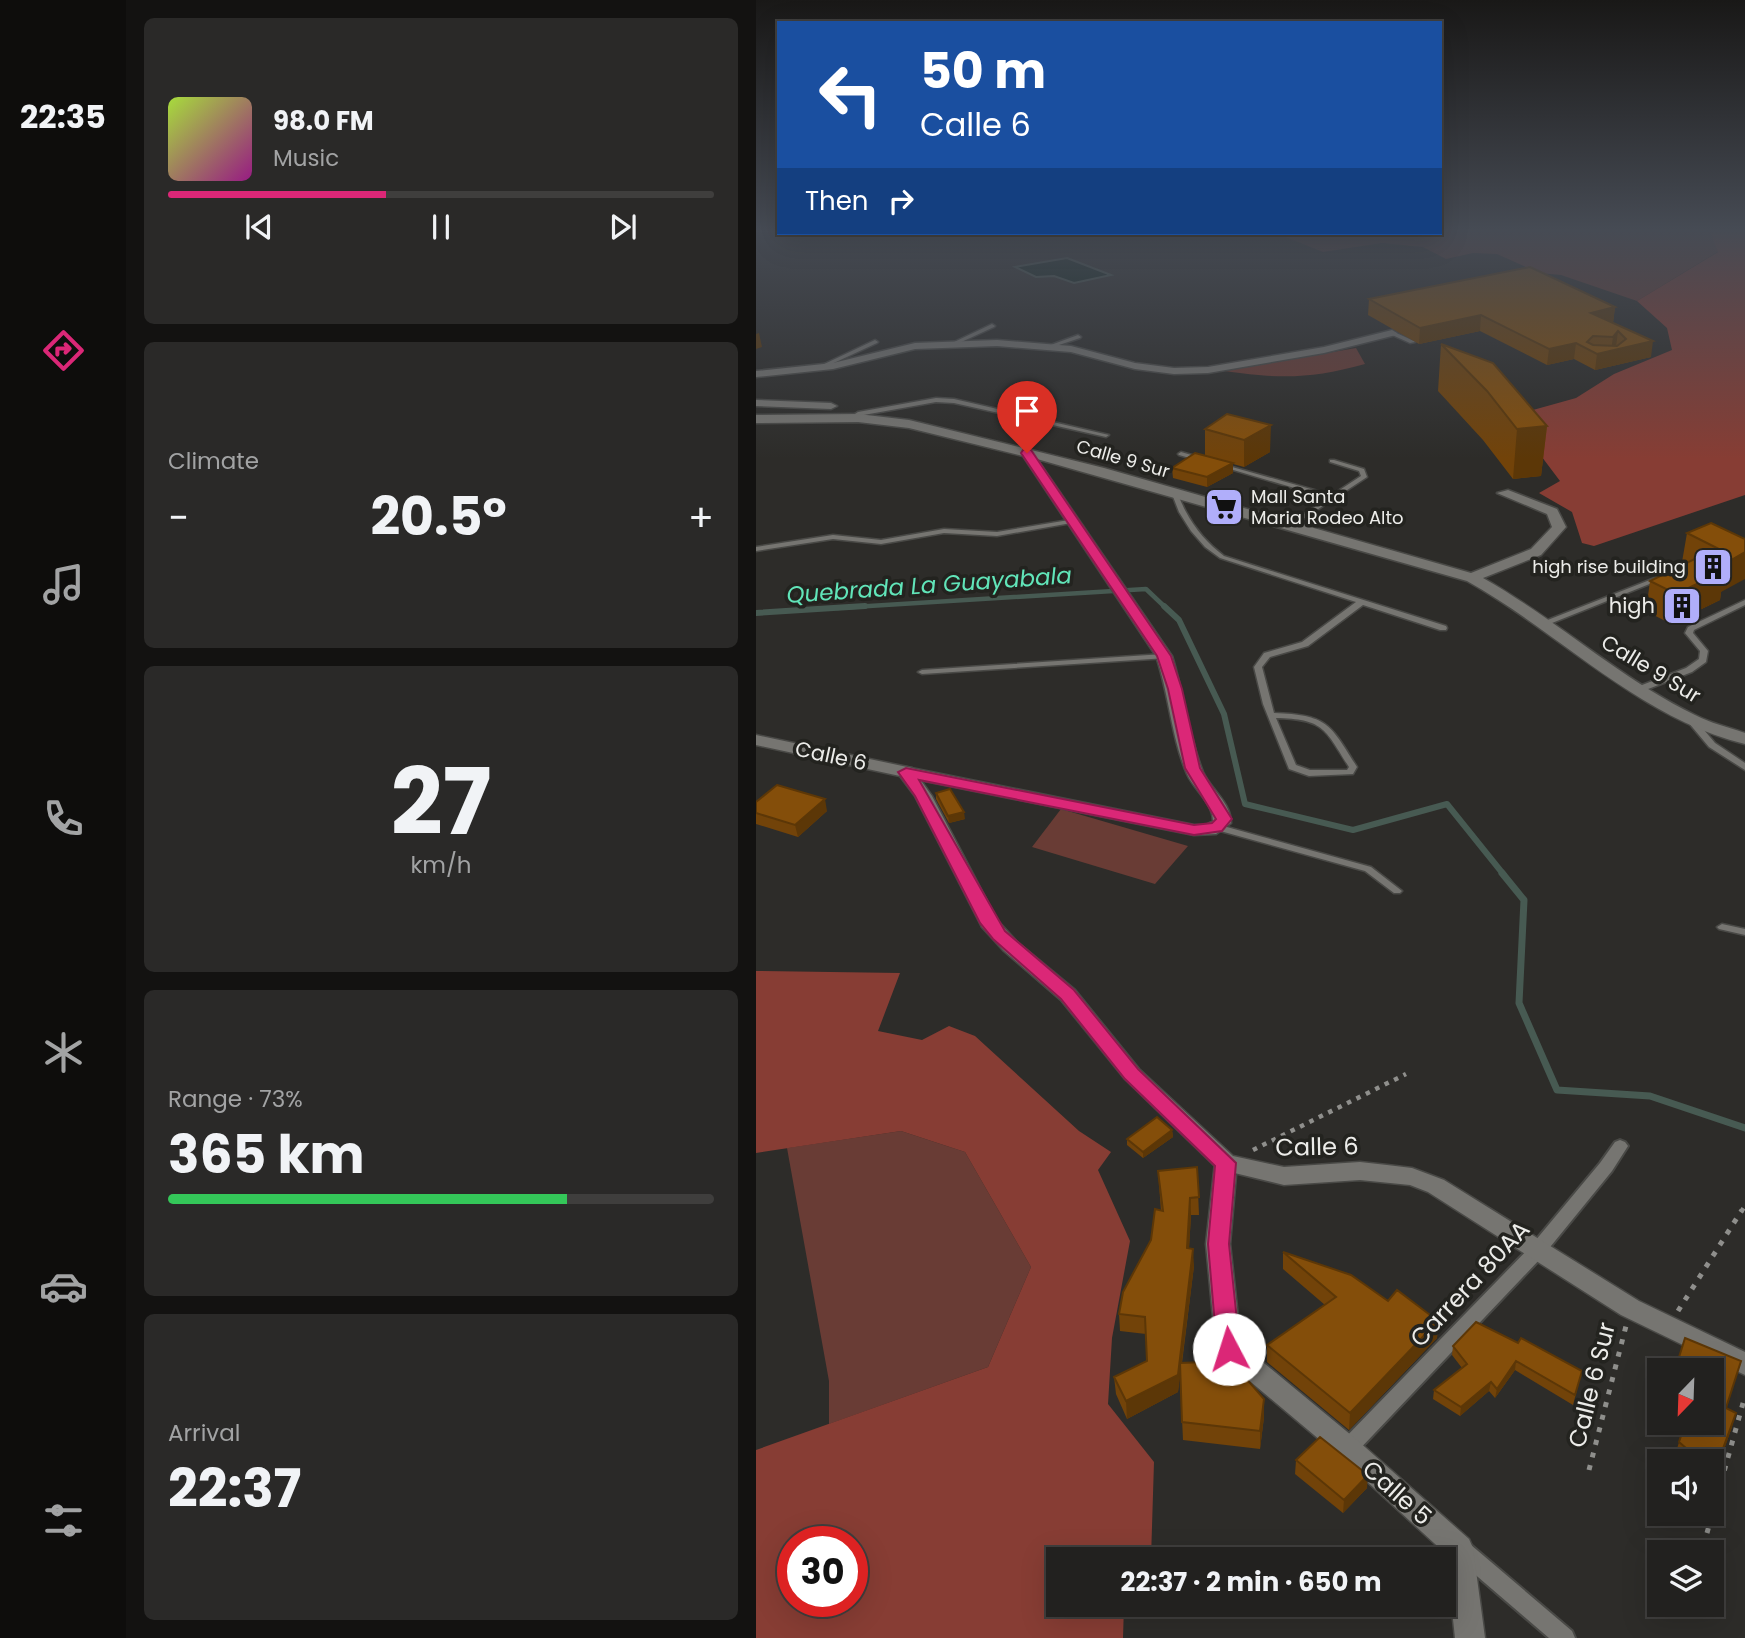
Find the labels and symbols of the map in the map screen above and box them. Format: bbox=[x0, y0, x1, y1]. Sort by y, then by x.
pin bbox=[997, 381, 1057, 453]
street label: Calle 9 Sur bbox=[1074, 433, 1173, 484]
place label: Mall Santa Maria Rodeo Alto bbox=[1251, 484, 1404, 530]
supermarket icon: Mall Santa Maria Rodeo Alto bbox=[1203, 486, 1245, 528]
building icon: high rise building bbox=[1692, 546, 1734, 588]
place label: high rise building bbox=[1532, 554, 1686, 579]
water label: Quebrada La Guayabala bbox=[785, 559, 1073, 611]
building icon: high bbox=[1661, 585, 1703, 627]
place label: high bbox=[1609, 591, 1655, 620]
street label: Calle 9 Sur bbox=[1596, 627, 1707, 710]
street label: Calle 6 bbox=[793, 734, 870, 777]
street label: Calle 6 bbox=[1275, 1129, 1359, 1164]
street label: Carrera 80AA bbox=[1402, 1213, 1537, 1354]
position arrow bbox=[1192, 1312, 1266, 1386]
street label: Calle 6 Sur bbox=[1560, 1319, 1623, 1451]
north arrow bbox=[1647, 1358, 1724, 1435]
street label: Calle 5 bbox=[1355, 1453, 1439, 1533]
speed limit sign: 30 bbox=[777, 1526, 868, 1617]

